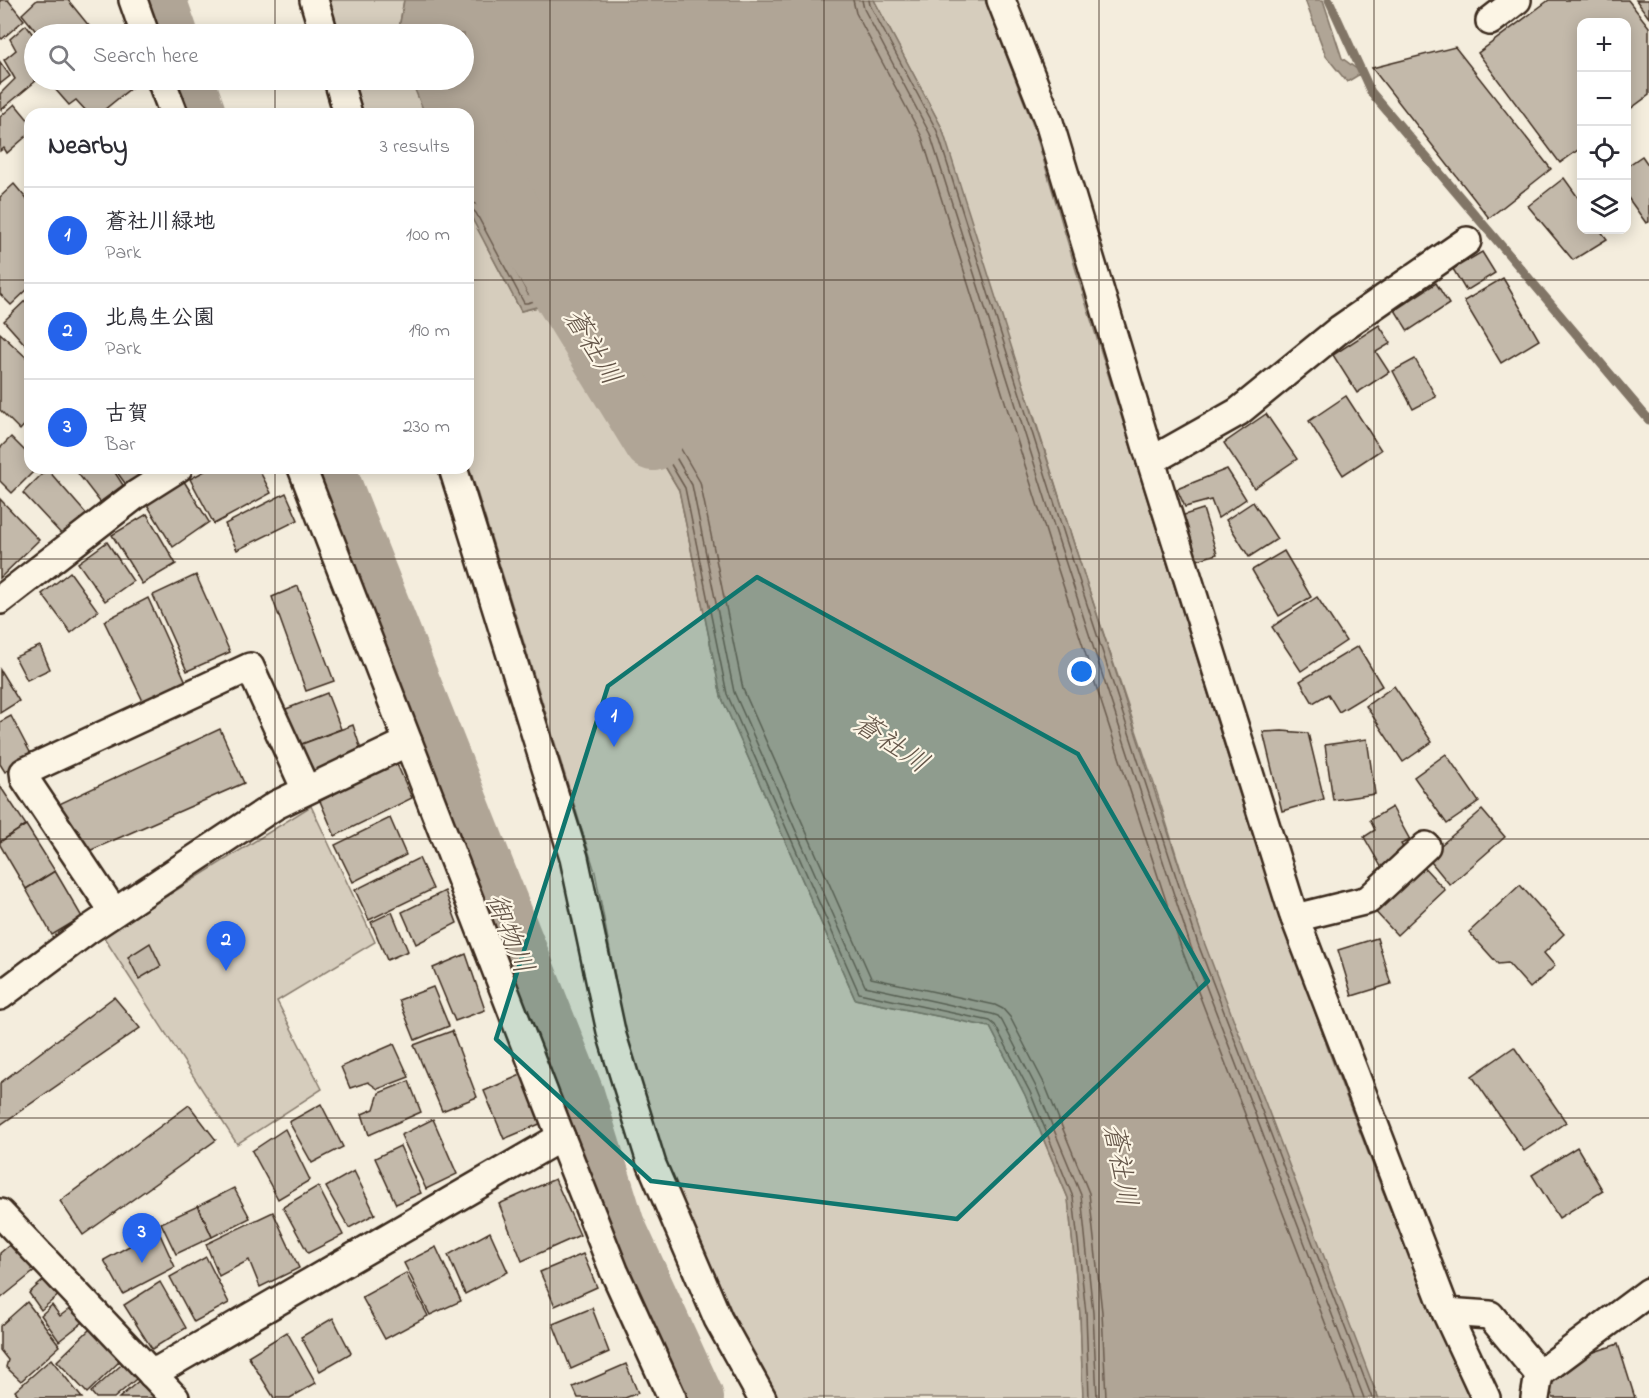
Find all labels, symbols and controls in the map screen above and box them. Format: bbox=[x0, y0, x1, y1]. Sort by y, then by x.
map controls bbox=[1577, 18, 1631, 234]
button: + bbox=[1577, 18, 1631, 72]
search box bbox=[24, 24, 474, 90]
icon: search bbox=[45, 41, 78, 74]
text: Search here bbox=[93, 41, 198, 73]
button: − bbox=[1577, 72, 1631, 126]
button: locate bbox=[1577, 126, 1631, 180]
text: Nearby bbox=[48, 128, 127, 166]
text: 3 results bbox=[380, 133, 450, 162]
button: layers bbox=[1577, 180, 1631, 234]
text: 蒼社川緑地 bbox=[105, 207, 215, 239]
text: 1 bbox=[64, 221, 71, 250]
text: 100 m bbox=[406, 221, 450, 250]
text: Park bbox=[105, 239, 141, 268]
water label: 蒼社川 bbox=[552, 301, 630, 394]
text: 北鳥生公園 bbox=[105, 303, 215, 335]
text: 2 bbox=[63, 317, 72, 346]
text: 190 m bbox=[408, 317, 450, 346]
text: Park bbox=[105, 335, 141, 364]
text: 古賀 bbox=[105, 399, 149, 431]
text: 3 bbox=[63, 413, 72, 442]
text: 230 m bbox=[403, 413, 450, 442]
text: Bar bbox=[105, 431, 135, 460]
your location bbox=[1067, 657, 1096, 686]
pin: 1 bbox=[594, 698, 634, 747]
water label: 蒼社川 bbox=[844, 704, 936, 785]
water label: 御物川 bbox=[473, 888, 542, 981]
pin: 2 bbox=[206, 922, 246, 971]
water label: 蒼社川 bbox=[1091, 1121, 1146, 1211]
pin: 3 bbox=[122, 1214, 162, 1263]

